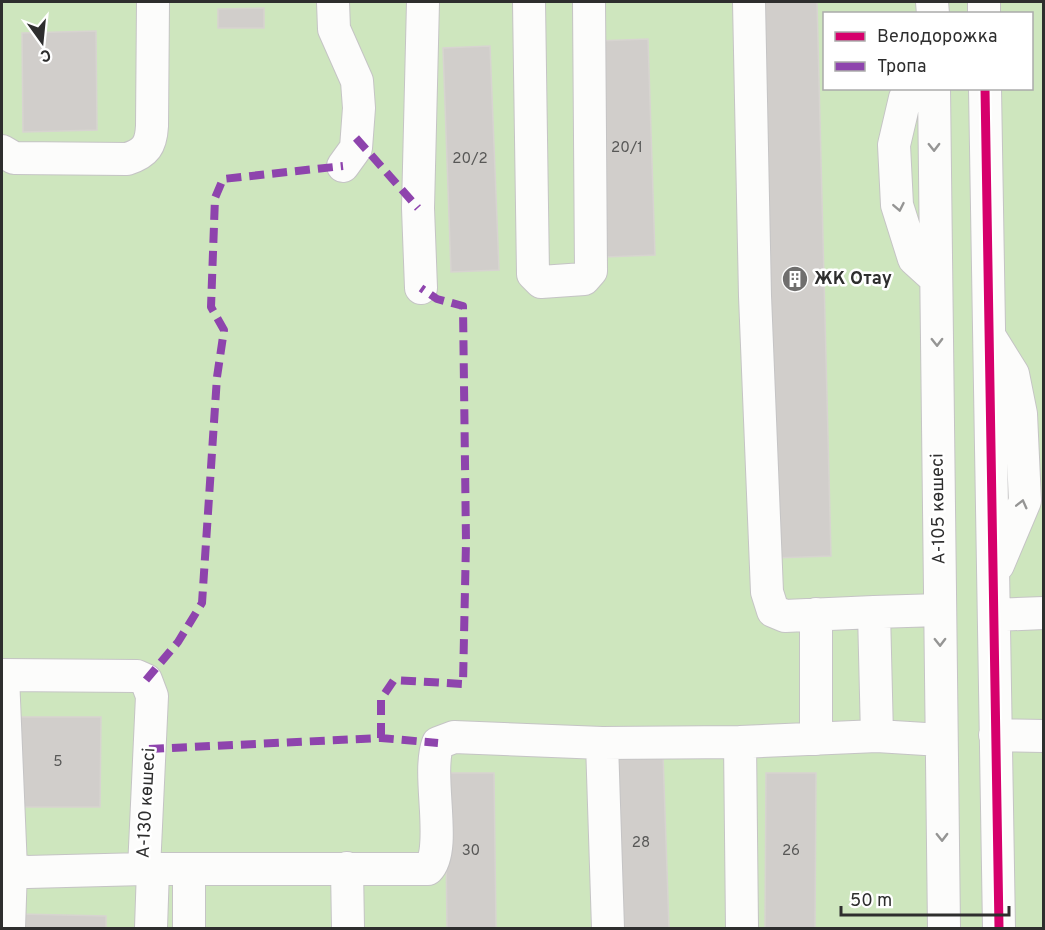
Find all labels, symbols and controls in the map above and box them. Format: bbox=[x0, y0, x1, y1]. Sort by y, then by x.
north arrow bbox=[12, 12, 72, 72]
legend bbox=[823, 12, 1033, 90]
text: Велодорожка bbox=[877, 26, 997, 49]
text: С bbox=[38, 44, 53, 66]
text: Тропа bbox=[877, 56, 926, 79]
house number: 20/1 bbox=[611, 139, 643, 158]
one-way arrow bbox=[928, 142, 940, 151]
house number: 20/2 bbox=[452, 150, 488, 169]
one-way arrow bbox=[892, 201, 905, 211]
building icon: ЖК Отау bbox=[780, 264, 810, 294]
place label: ЖК Отау bbox=[814, 268, 892, 291]
one-way arrow bbox=[930, 337, 943, 346]
street label: А-105 көшесі bbox=[927, 453, 951, 565]
one-way arrow bbox=[1015, 499, 1028, 509]
one-way arrow bbox=[934, 637, 946, 646]
street label: А-130 көшесі bbox=[133, 747, 161, 859]
house number: 5 bbox=[53, 753, 63, 772]
one-way arrow bbox=[936, 832, 949, 841]
house number: 28 bbox=[632, 834, 650, 853]
house number: 30 bbox=[462, 842, 480, 861]
house number: 26 bbox=[782, 842, 800, 861]
scale bar bbox=[841, 879, 1009, 917]
text: 50 m bbox=[850, 890, 892, 913]

